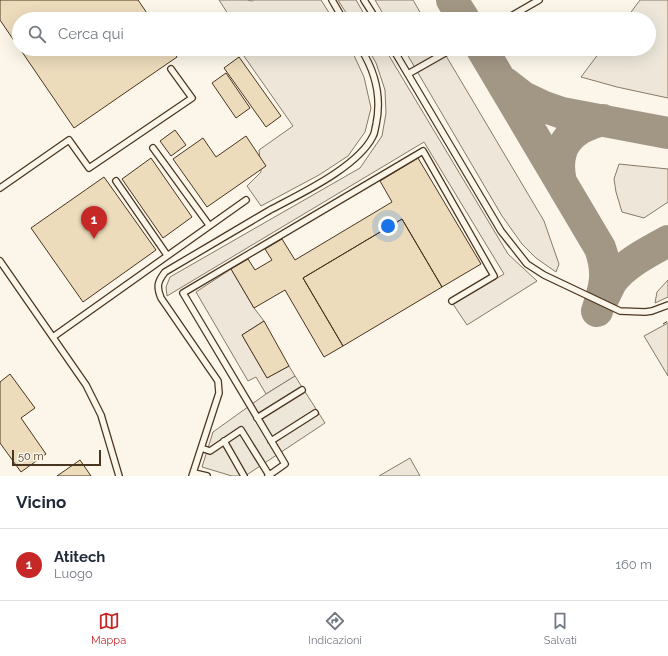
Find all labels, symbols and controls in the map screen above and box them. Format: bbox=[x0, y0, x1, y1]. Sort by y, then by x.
search box bbox=[12, 12, 656, 56]
icon: search bbox=[26, 23, 48, 45]
text: Cerca qui bbox=[58, 25, 124, 43]
pin: 1 bbox=[81, 206, 107, 239]
your location bbox=[378, 216, 398, 236]
scale bar bbox=[12, 448, 101, 467]
text: 50 m bbox=[18, 450, 44, 463]
text: Vicino bbox=[16, 492, 66, 512]
text: Atitech bbox=[54, 548, 105, 566]
text: 1 bbox=[26, 557, 32, 572]
text: 160 m bbox=[615, 557, 652, 572]
text: Luogo bbox=[54, 566, 93, 581]
tab: Mappa bbox=[91, 610, 126, 647]
tab: Indicazioni bbox=[308, 610, 362, 647]
tab: Salvati bbox=[544, 610, 577, 647]

